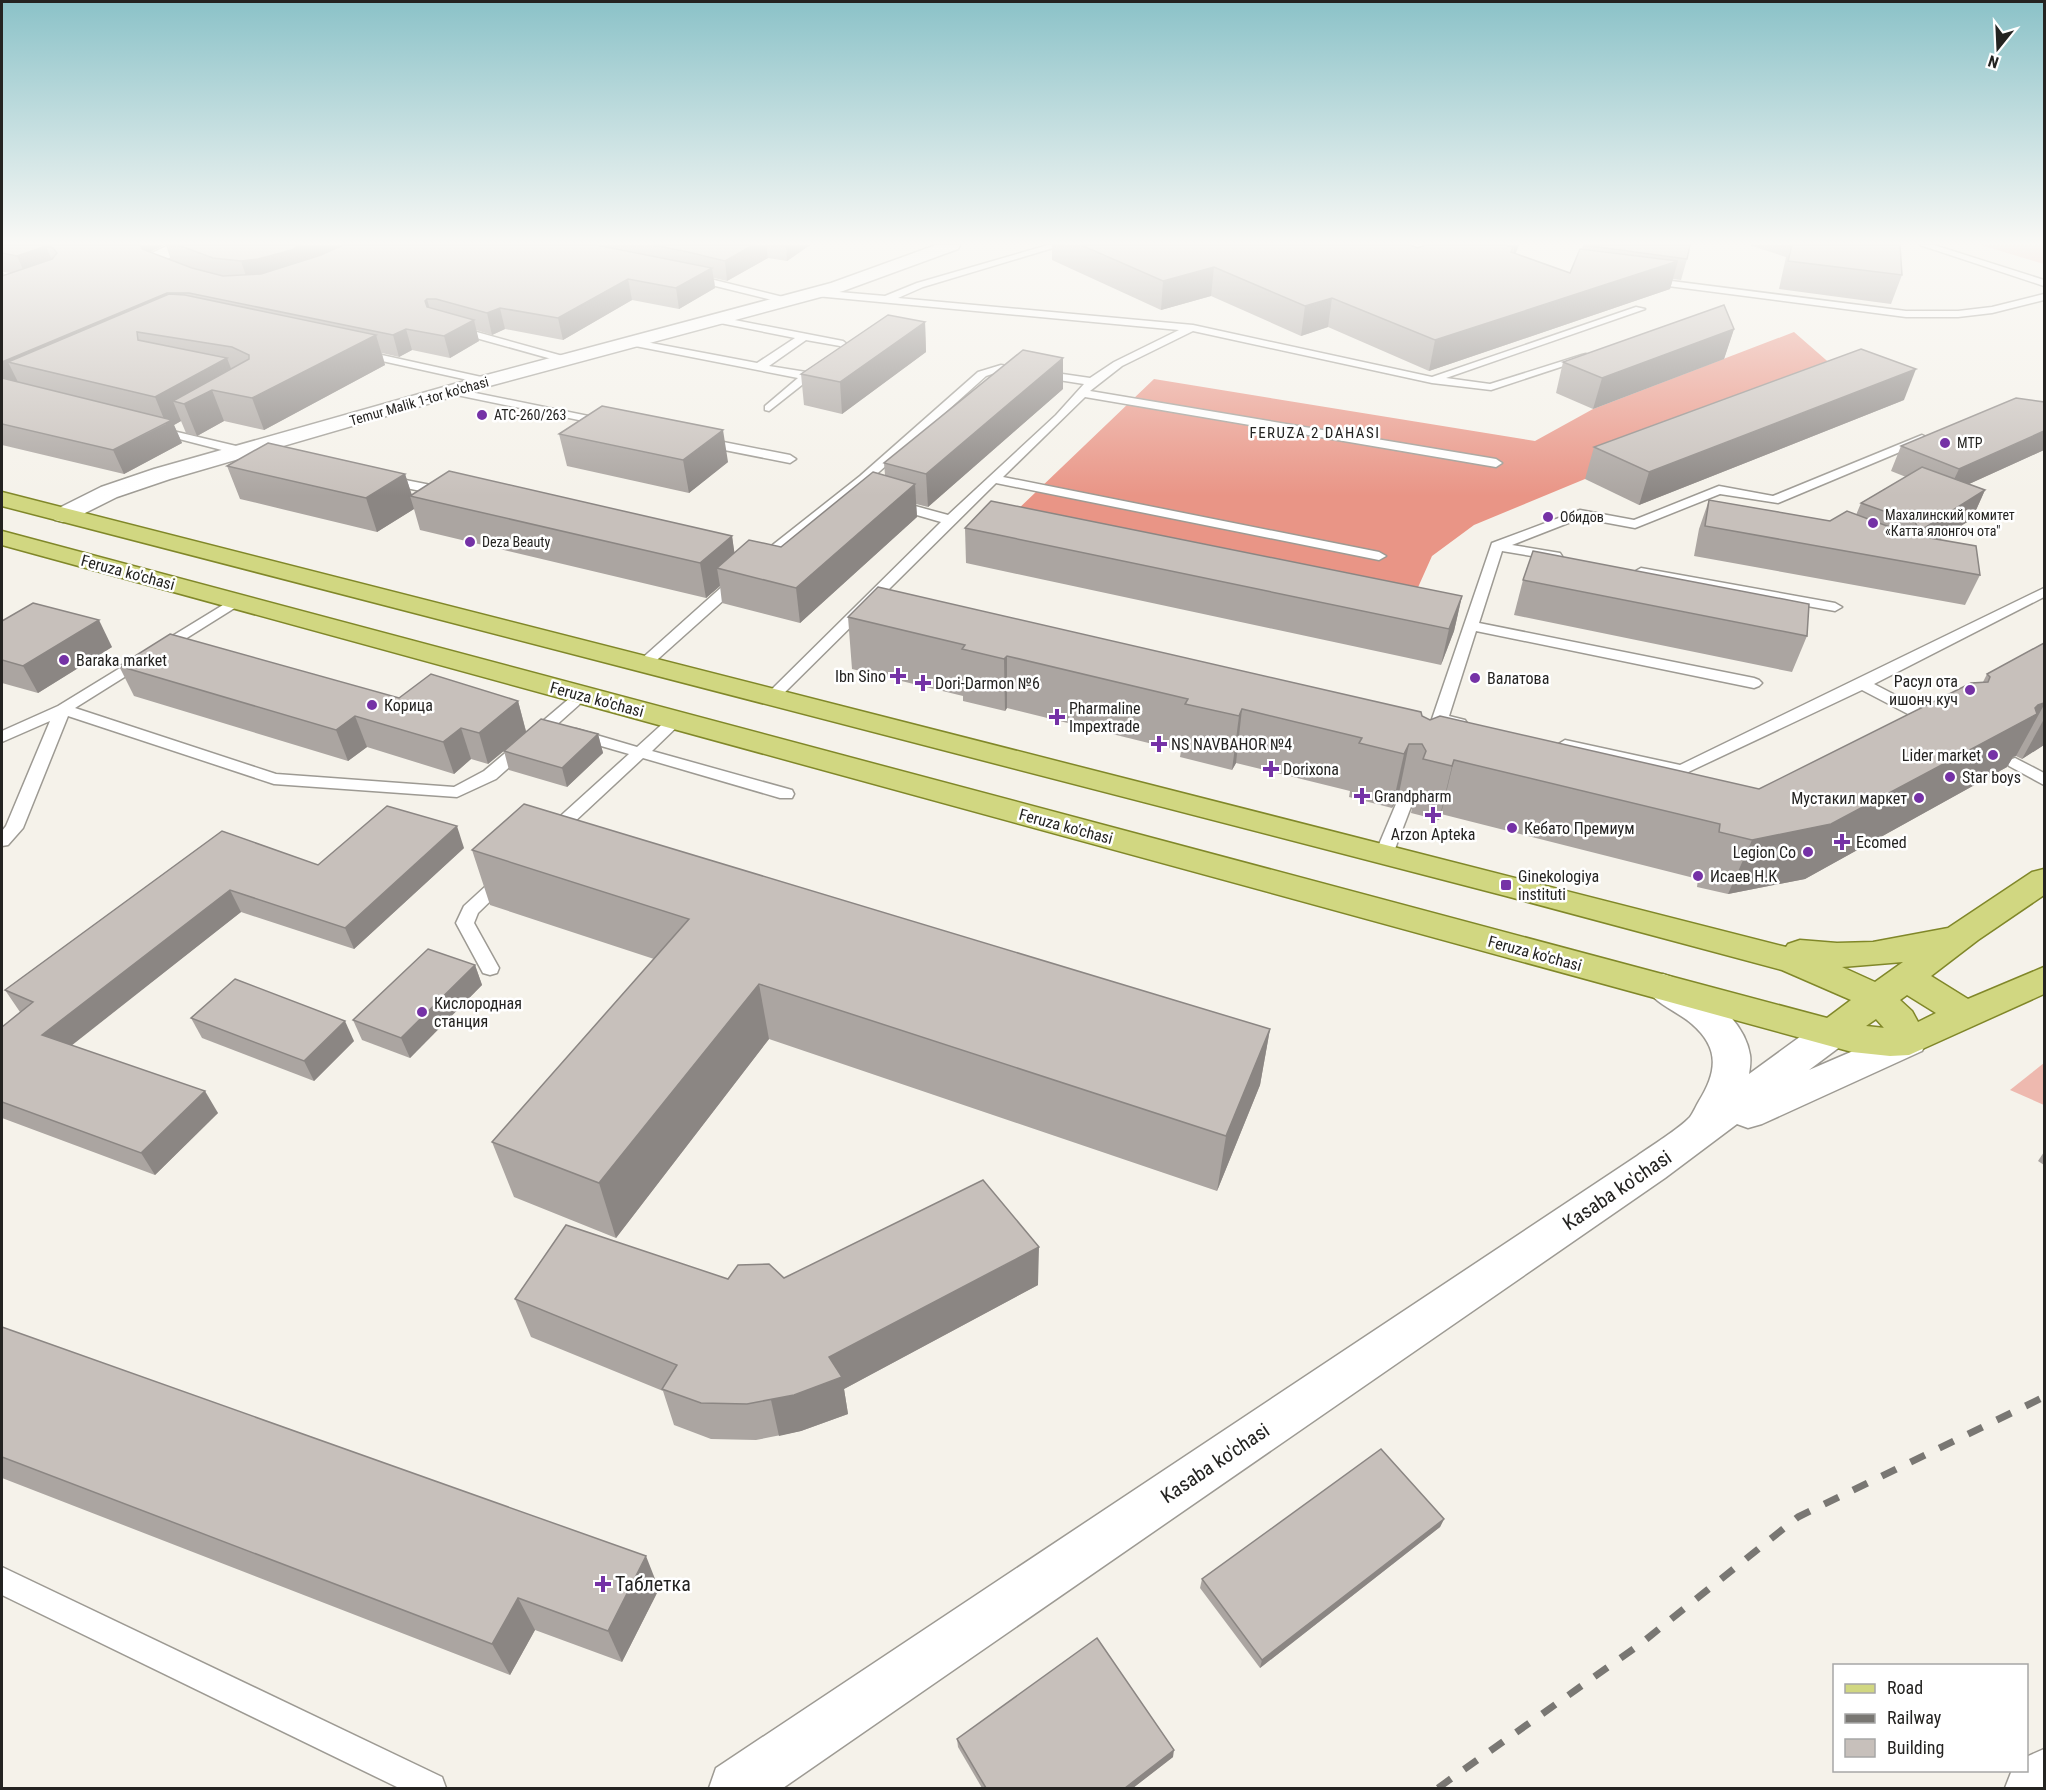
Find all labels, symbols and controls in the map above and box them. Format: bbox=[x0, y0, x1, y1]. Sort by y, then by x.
north arrow bbox=[1968, 18, 2028, 78]
text: N bbox=[1986, 51, 2001, 72]
street label: Temur Malik 1-tor ko'chasi bbox=[348, 373, 490, 429]
place label: АТС-260/263 bbox=[494, 407, 566, 423]
marker: АТС-260/263 bbox=[475, 408, 489, 422]
district label: FERUZA 2 DAHASI bbox=[1249, 424, 1381, 442]
place label: MTP bbox=[1957, 435, 1983, 451]
marker: MTP bbox=[1938, 436, 1952, 450]
place label: Махалинский комитет «Катта ялонгоч ота" bbox=[1885, 507, 2015, 539]
place label: Обидов bbox=[1560, 509, 1604, 525]
marker: Обидов bbox=[1541, 510, 1555, 524]
marker: Махалинский комитет «Катта ялонгоч ота" bbox=[1866, 516, 1880, 530]
place label: Deza Beauty bbox=[482, 534, 550, 550]
marker: Deza Beauty bbox=[463, 535, 477, 549]
street label: Feruza ko'chasi bbox=[79, 551, 177, 594]
place label: Baraka market bbox=[76, 651, 167, 670]
marker: Baraka market bbox=[57, 653, 71, 667]
place label: Ibn Sino bbox=[835, 667, 886, 686]
marker: Ibn Sino bbox=[891, 669, 905, 683]
place label: Валатова bbox=[1487, 669, 1549, 688]
marker: Валатова bbox=[1468, 671, 1482, 685]
place label: Расул ота ишонч куч bbox=[1889, 672, 1958, 709]
place label: Dori-Darmon №6 bbox=[935, 674, 1040, 693]
marker: Dori-Darmon №6 bbox=[916, 676, 930, 690]
street label: Feruza ko'chasi bbox=[548, 678, 646, 721]
marker: Расул ота ишонч куч bbox=[1963, 683, 1977, 697]
place label: Корица bbox=[384, 696, 433, 715]
marker: Корица bbox=[365, 698, 379, 712]
place label: Pharmaline Impextrade bbox=[1069, 699, 1140, 736]
marker: Pharmaline Impextrade bbox=[1050, 710, 1064, 724]
place label: NS NAVBAHOR №4 bbox=[1171, 735, 1292, 754]
marker: NS NAVBAHOR №4 bbox=[1152, 737, 1166, 751]
place label: Lider market bbox=[1902, 746, 1981, 765]
marker: Lider market bbox=[1986, 748, 2000, 762]
place label: Dorixona bbox=[1283, 760, 1339, 779]
marker: Dorixona bbox=[1264, 762, 1278, 776]
place label: Star boys bbox=[1962, 768, 2021, 787]
marker: Star boys bbox=[1943, 770, 1957, 784]
place label: Grandpharm bbox=[1374, 787, 1452, 806]
marker: Grandpharm bbox=[1355, 789, 1369, 803]
place label: Мустакил маркет bbox=[1791, 789, 1907, 808]
marker: Мустакил маркет bbox=[1912, 791, 1926, 805]
street label: Feruza ko'chasi bbox=[1017, 805, 1115, 848]
marker: Arzon Apteka bbox=[1426, 808, 1440, 822]
place label: Кебато Премиум bbox=[1524, 819, 1635, 838]
marker: Кебато Премиум bbox=[1505, 821, 1519, 835]
place label: Arzon Apteka bbox=[1391, 825, 1475, 844]
marker: Ecomed bbox=[1833, 833, 1851, 851]
place label: Ecomed bbox=[1856, 833, 1907, 852]
place label: Legion Co bbox=[1733, 843, 1796, 862]
marker: Legion Co bbox=[1801, 845, 1815, 859]
place label: Ginekologiya instituti bbox=[1518, 867, 1599, 904]
place label: Исаев Н.К bbox=[1710, 867, 1777, 886]
marker: Исаев Н.К bbox=[1691, 869, 1705, 883]
marker: Ginekologiya instituti bbox=[1499, 878, 1513, 892]
street label: Feruza ko'chasi bbox=[1486, 932, 1584, 975]
place label: Кислородная станция bbox=[434, 994, 522, 1031]
marker: Кислородная станция bbox=[415, 1005, 429, 1019]
street label: Kasaba ko'chasi bbox=[1558, 1145, 1676, 1235]
street label: Kasaba ko'chasi bbox=[1156, 1418, 1274, 1508]
place label: Таблетка bbox=[615, 1572, 691, 1596]
marker: Таблетка bbox=[596, 1577, 610, 1591]
legend bbox=[1833, 1664, 2028, 1772]
text: Road bbox=[1887, 1677, 1923, 1698]
text: Railway bbox=[1887, 1707, 1942, 1728]
text: Building bbox=[1887, 1737, 1944, 1758]

